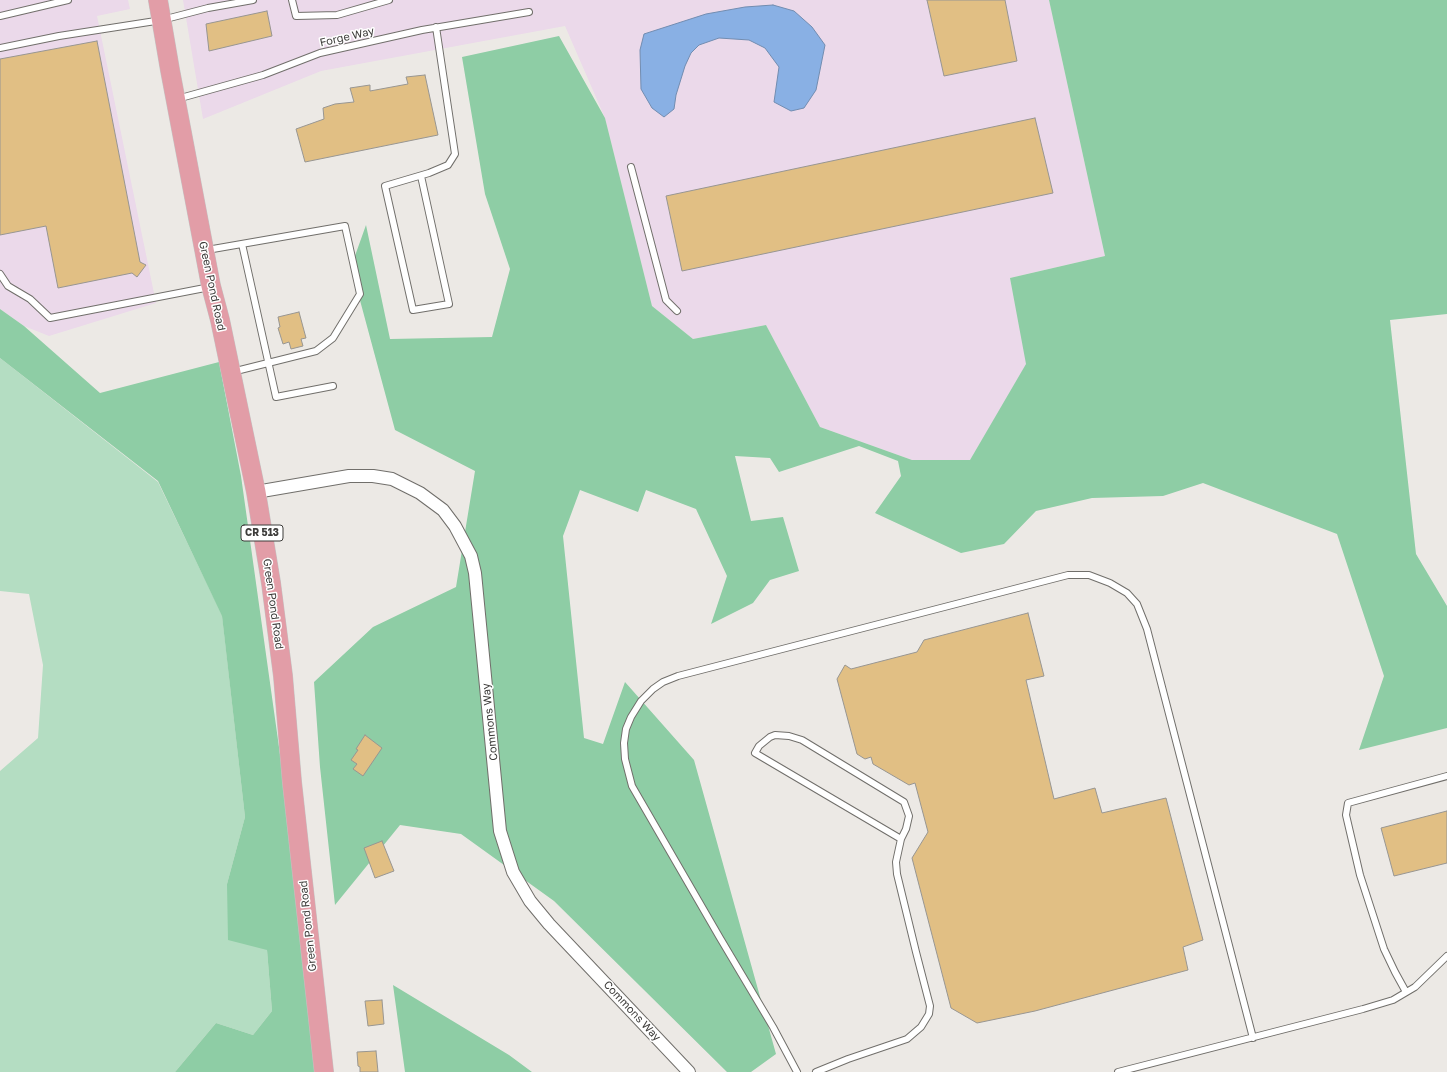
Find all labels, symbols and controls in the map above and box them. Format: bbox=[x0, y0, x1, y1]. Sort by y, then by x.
street label: Forge Way bbox=[319, 24, 375, 50]
street label: Green Pond Road bbox=[196, 240, 228, 332]
road number: CR 513 bbox=[241, 525, 283, 541]
street label: Green Pond Road bbox=[260, 558, 286, 650]
street label: Commons Way bbox=[479, 683, 501, 761]
street label: Green Pond Road bbox=[297, 880, 319, 972]
street label: Commons Way bbox=[601, 978, 663, 1044]

